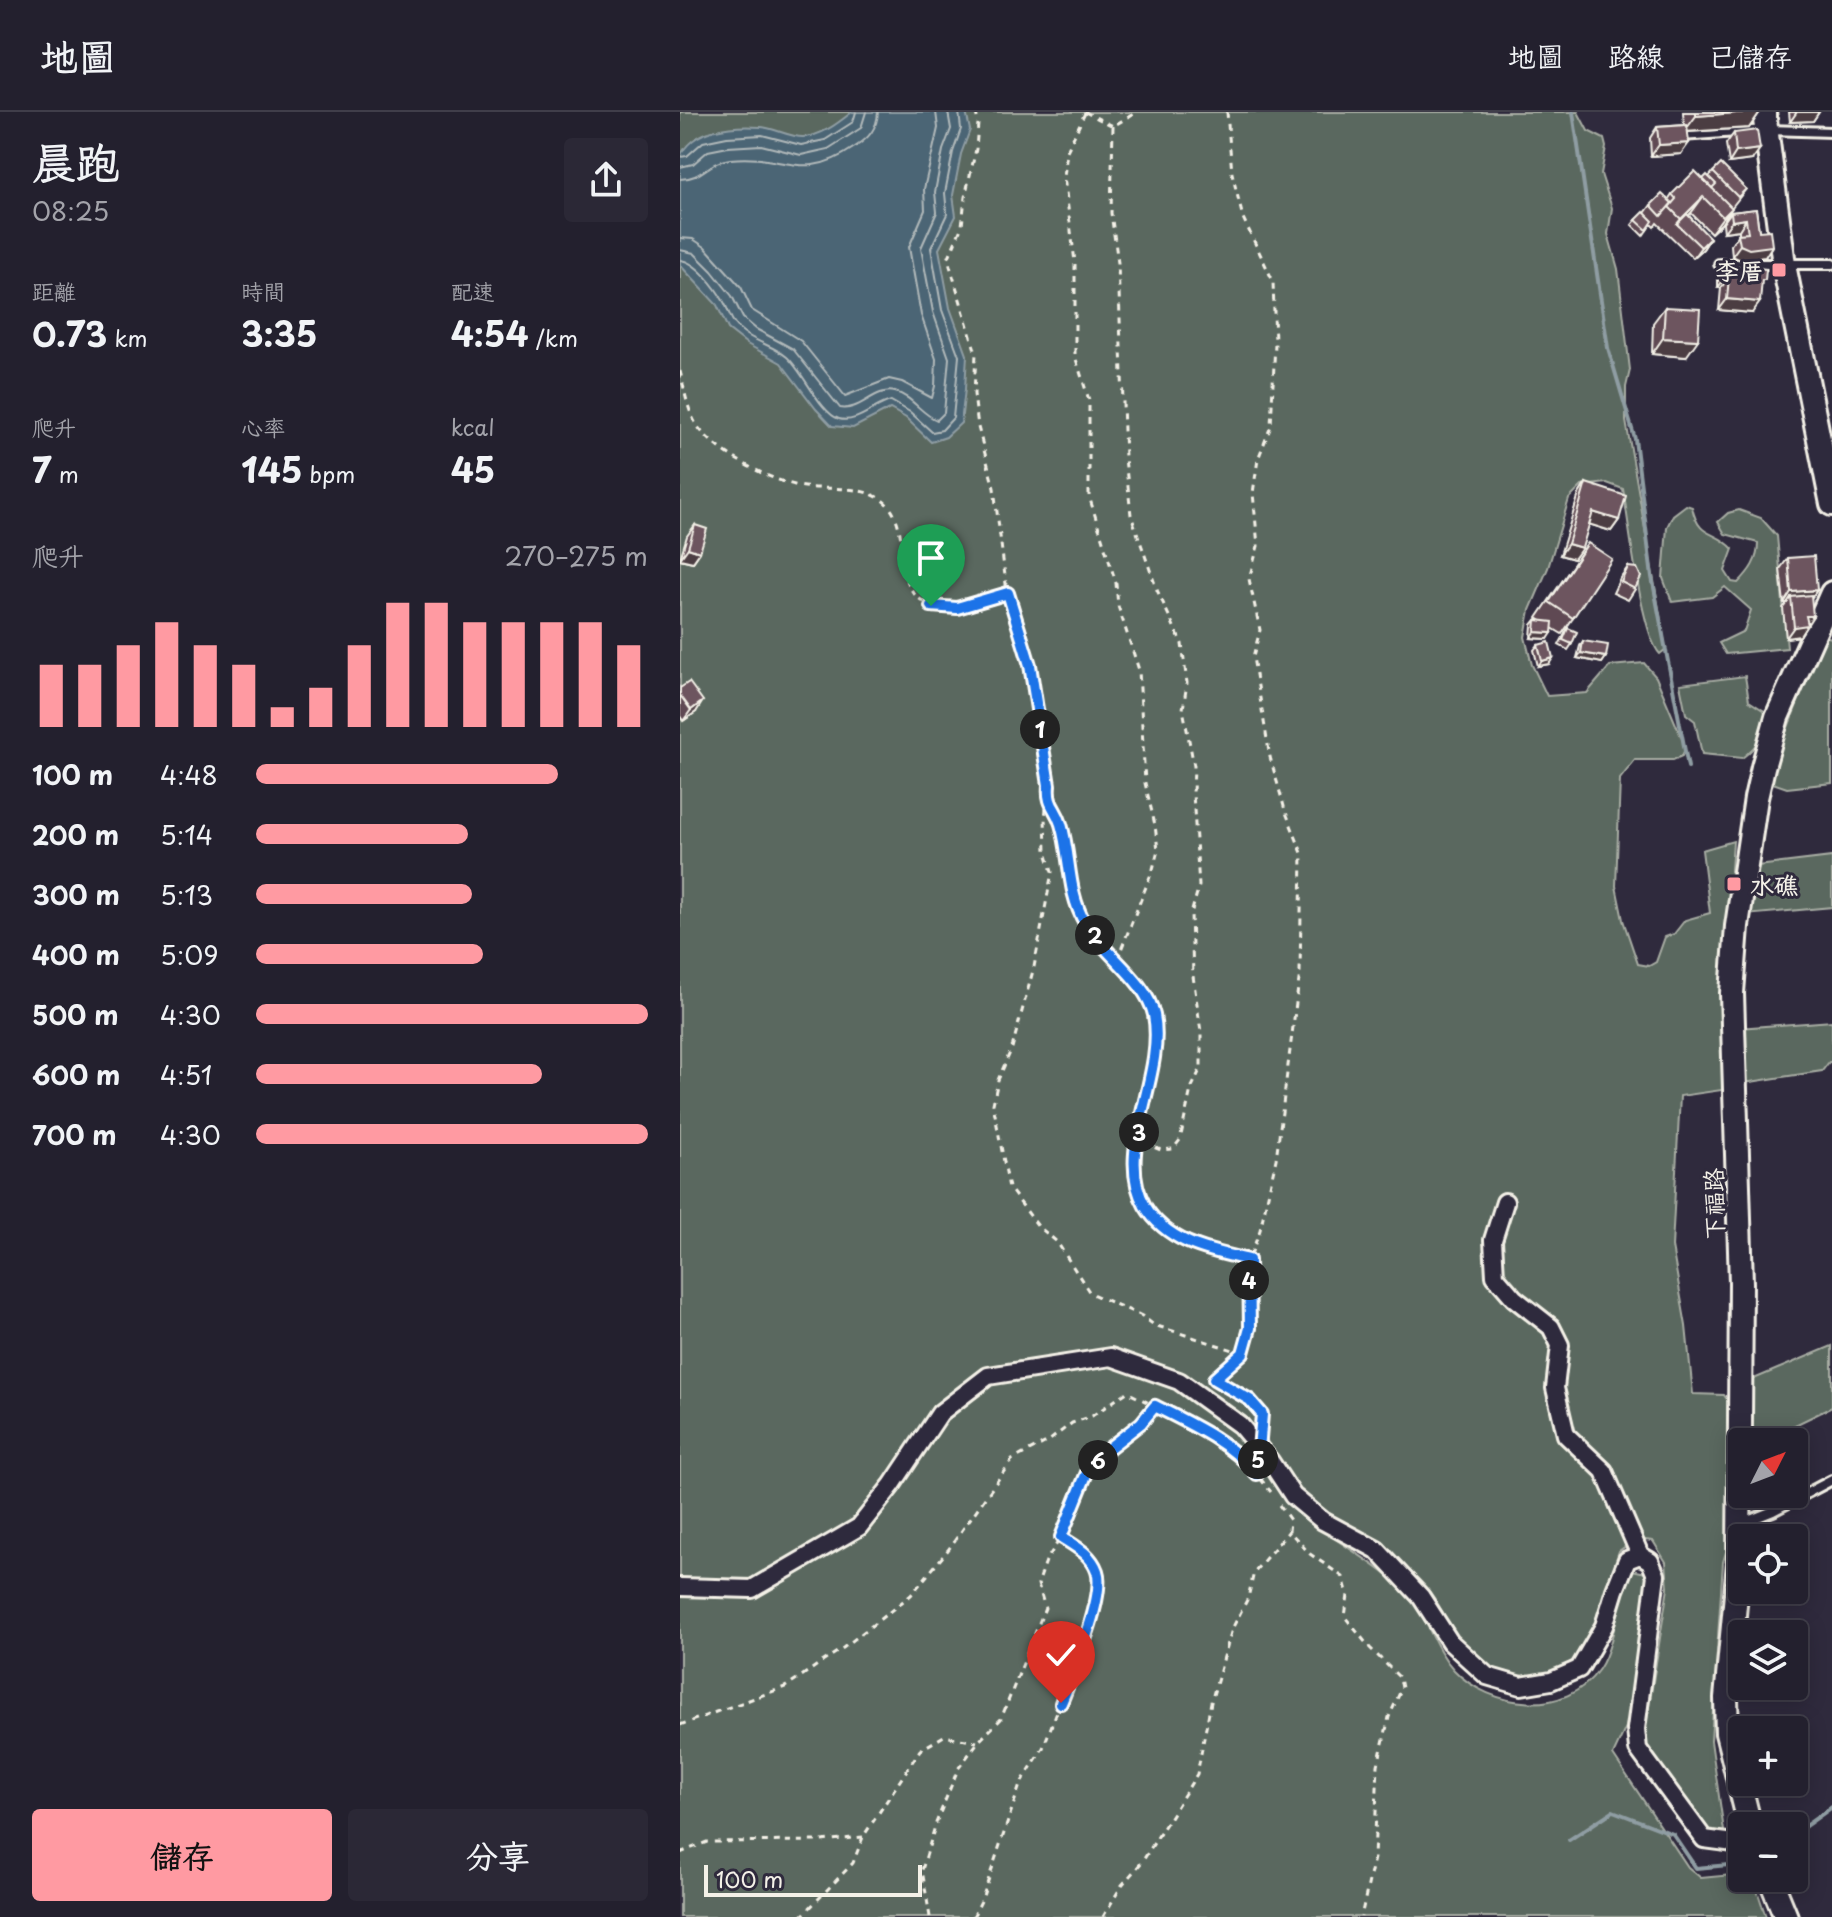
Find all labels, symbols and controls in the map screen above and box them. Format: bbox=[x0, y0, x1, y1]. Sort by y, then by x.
text: 地圖 bbox=[40, 27, 116, 84]
text: 地圖 bbox=[1508, 34, 1564, 77]
text: 路線 bbox=[1608, 34, 1664, 77]
text: 已儲存 bbox=[1708, 34, 1792, 77]
text: 晨跑 bbox=[32, 128, 120, 194]
button: share bbox=[564, 138, 648, 222]
text: 08:25 bbox=[32, 191, 109, 230]
place label: 李厝 bbox=[1715, 252, 1763, 288]
marker: 李厝 bbox=[1770, 261, 1788, 279]
text: 距離 bbox=[32, 274, 76, 307]
text: 時間 bbox=[241, 274, 285, 307]
text: 配速 bbox=[451, 274, 495, 307]
text: 0.73 bbox=[32, 307, 107, 359]
text: 3:35 bbox=[241, 307, 317, 359]
text: 4:54 bbox=[451, 307, 529, 359]
text: km bbox=[107, 321, 148, 354]
text: /km bbox=[529, 321, 578, 354]
text: 爬升 bbox=[32, 410, 76, 443]
text: 心率 bbox=[241, 410, 285, 443]
text: kcal bbox=[451, 410, 495, 443]
text: 7 bbox=[32, 443, 52, 495]
text: 145 bbox=[241, 443, 302, 495]
text: 45 bbox=[451, 443, 495, 495]
text: m bbox=[52, 457, 79, 490]
text: bpm bbox=[302, 457, 355, 490]
pin bbox=[897, 524, 965, 606]
text: 爬升 bbox=[32, 536, 84, 575]
text: 270–275 m bbox=[504, 536, 648, 575]
icon: arrive bbox=[909, 536, 953, 580]
pin: 1 bbox=[1020, 709, 1060, 749]
text: 1 bbox=[1035, 712, 1045, 745]
text: 100 m bbox=[32, 755, 113, 794]
text: 4:48 bbox=[160, 755, 218, 794]
text: 200 m bbox=[32, 815, 119, 854]
text: 5:14 bbox=[160, 815, 213, 854]
place label: 水礁 bbox=[1750, 866, 1798, 902]
text: 300 m bbox=[32, 875, 120, 914]
text: 5:13 bbox=[160, 875, 213, 914]
marker: 水礁 bbox=[1725, 875, 1743, 893]
pin: 2 bbox=[1075, 915, 1115, 955]
text: 2 bbox=[1087, 918, 1103, 951]
text: 400 m bbox=[32, 935, 120, 974]
text: 5:09 bbox=[160, 935, 218, 974]
text: 500 m bbox=[32, 995, 118, 1034]
text: 4:30 bbox=[160, 995, 221, 1034]
text: 600 m bbox=[32, 1055, 120, 1094]
text: 4:51 bbox=[160, 1055, 212, 1094]
pin: 3 bbox=[1119, 1112, 1159, 1152]
text: 700 m bbox=[32, 1115, 117, 1154]
text: 4:30 bbox=[160, 1115, 221, 1154]
text: 3 bbox=[1132, 1115, 1146, 1148]
street label: 下福路 bbox=[1694, 1168, 1732, 1240]
pin: 4 bbox=[1229, 1260, 1269, 1300]
text: 4 bbox=[1242, 1263, 1256, 1296]
north arrow bbox=[1728, 1428, 1808, 1508]
map controls bbox=[1728, 1428, 1808, 1892]
pin: 5 bbox=[1238, 1439, 1278, 1479]
pin: 6 bbox=[1078, 1440, 1118, 1480]
text: 5 bbox=[1251, 1442, 1265, 1475]
text: 6 bbox=[1090, 1443, 1106, 1476]
button: locate bbox=[1728, 1524, 1808, 1604]
button: layers bbox=[1728, 1620, 1808, 1700]
pin bbox=[1027, 1621, 1095, 1703]
icon: check bbox=[1039, 1633, 1083, 1677]
button: + bbox=[1728, 1716, 1808, 1796]
button: 儲存 bbox=[32, 1809, 332, 1901]
button: 分享 bbox=[348, 1809, 648, 1901]
button: − bbox=[1728, 1812, 1808, 1892]
scale bar bbox=[704, 1861, 922, 1897]
text: 100 m bbox=[716, 1862, 783, 1895]

